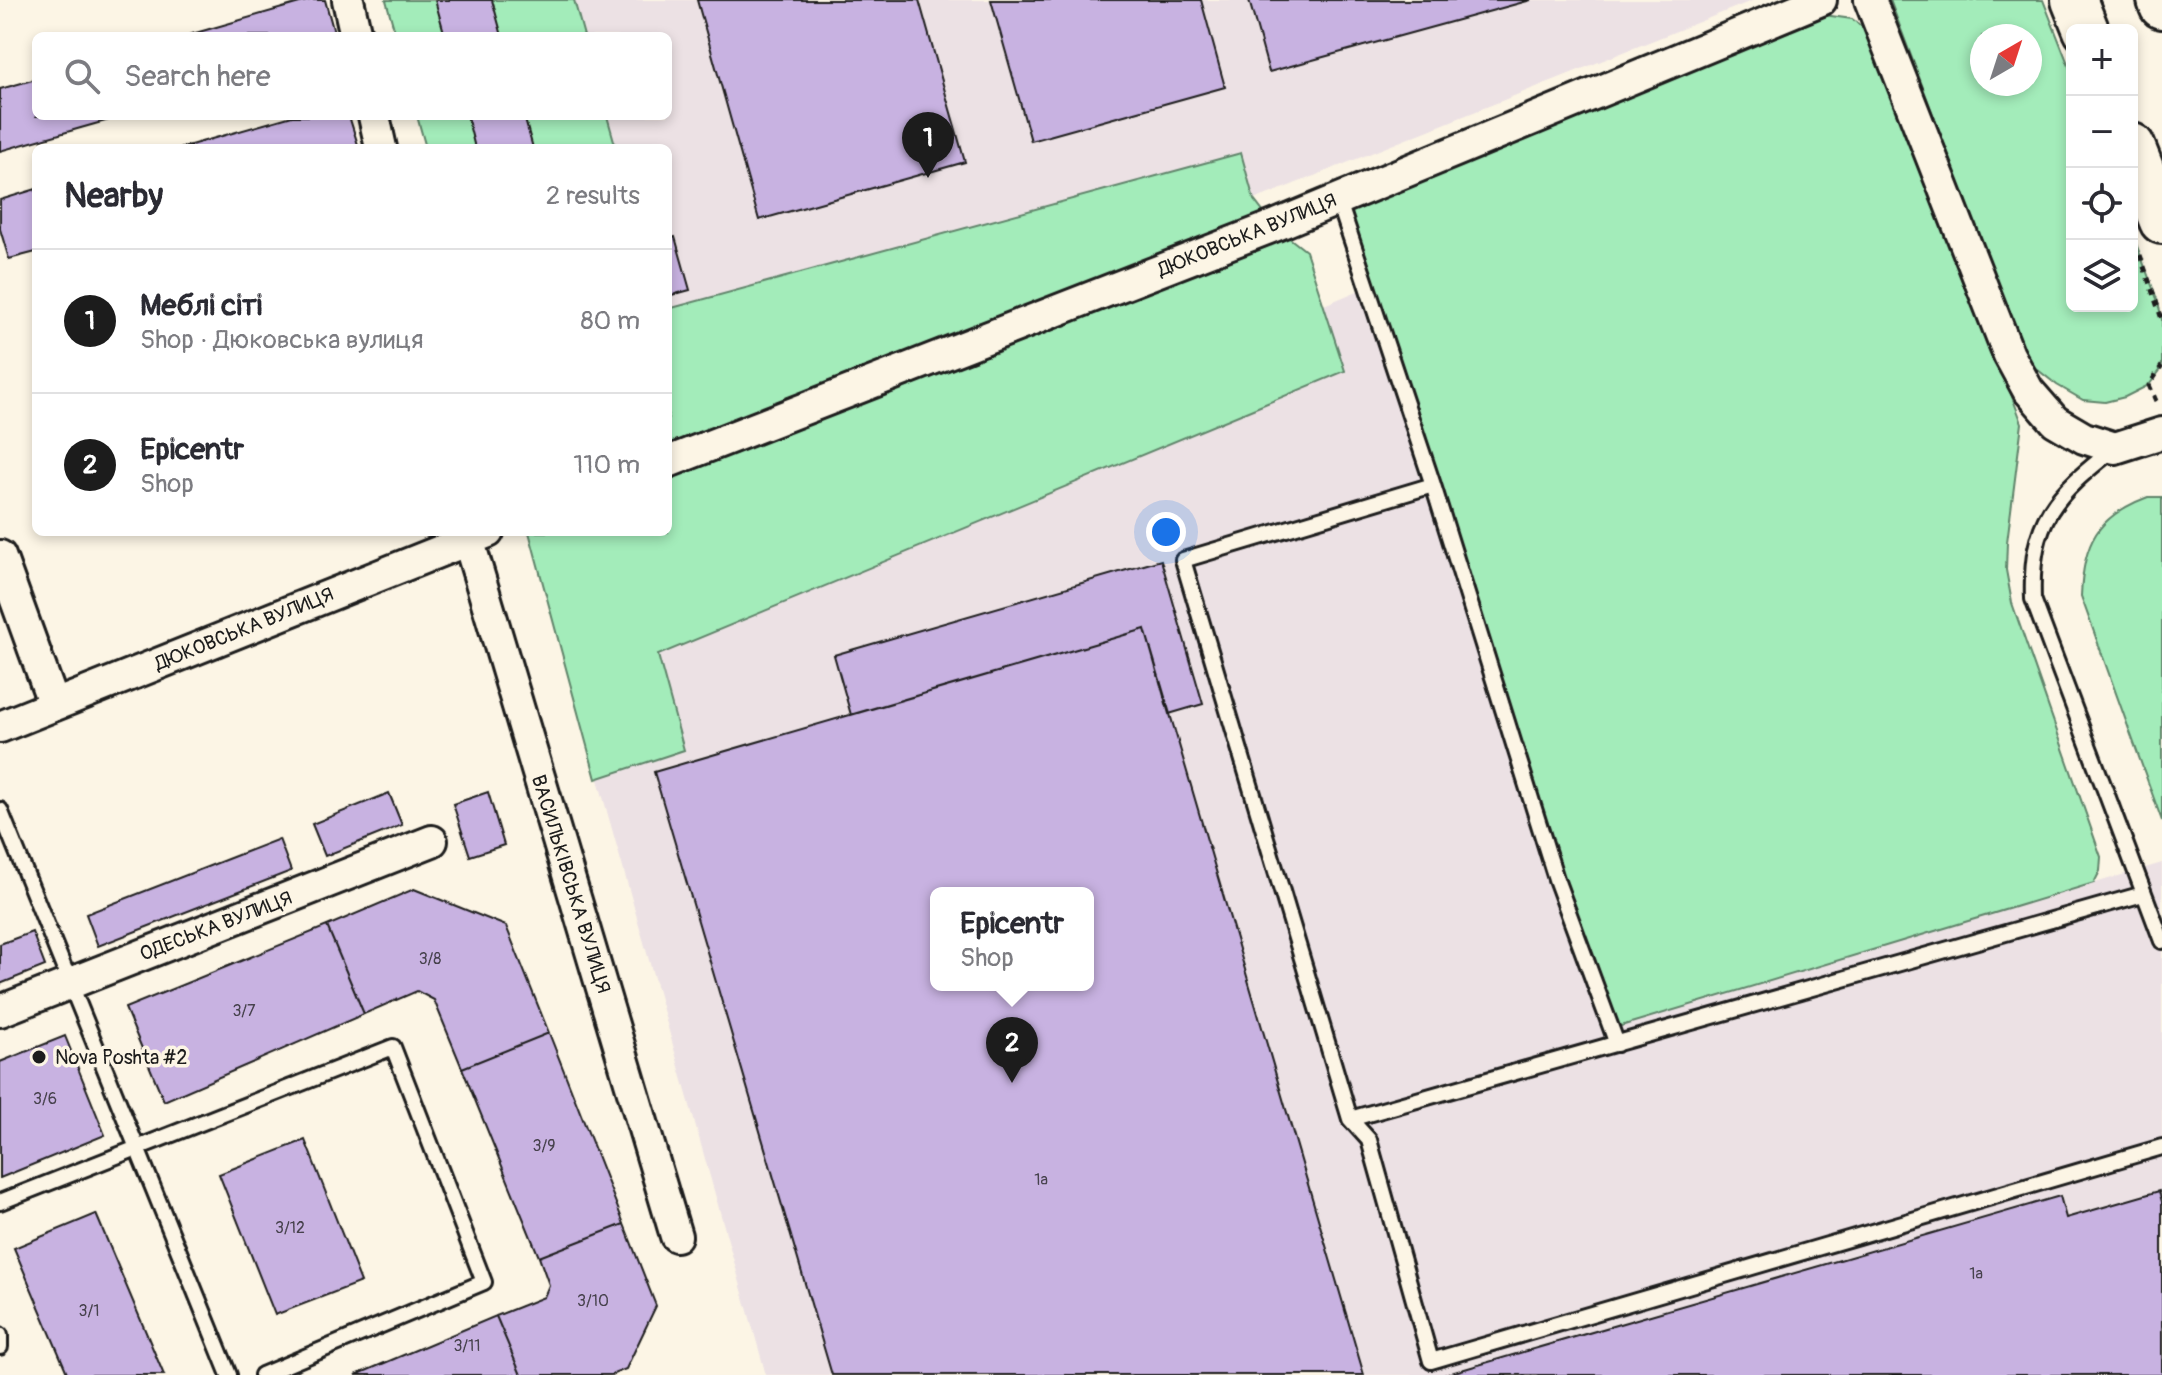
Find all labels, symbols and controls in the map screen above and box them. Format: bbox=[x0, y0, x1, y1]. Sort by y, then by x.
north arrow bbox=[1970, 24, 2042, 96]
map controls bbox=[2066, 24, 2138, 312]
button: + bbox=[2066, 24, 2138, 96]
search box bbox=[32, 32, 672, 120]
icon: search bbox=[60, 54, 104, 98]
text: Search here bbox=[124, 58, 271, 95]
button: − bbox=[2066, 96, 2138, 168]
pin: 1 bbox=[902, 112, 954, 178]
button: locate bbox=[2066, 168, 2138, 240]
text: Nearby bbox=[64, 175, 163, 218]
text: 2 results bbox=[546, 180, 640, 212]
street label: ДЮКОВСЬКА ВУЛИЦЯ bbox=[1153, 188, 1340, 283]
button: layers bbox=[2066, 240, 2138, 312]
text: Меблі сіті bbox=[140, 287, 262, 324]
text: 1 bbox=[85, 305, 95, 337]
text: 80 m bbox=[580, 305, 640, 337]
text: Shop · Дюковська вулиця bbox=[140, 324, 424, 356]
text: Epicentr bbox=[140, 431, 244, 468]
text: 2 bbox=[83, 449, 97, 481]
text: 110 m bbox=[573, 449, 640, 481]
text: Shop bbox=[140, 468, 194, 500]
your location bbox=[1146, 512, 1186, 552]
street label: ДЮКОВСЬКА ВУЛИЦЯ bbox=[150, 582, 337, 677]
street label: ВАСИЛЬКІВСЬКА ВУЛИЦЯ bbox=[526, 772, 616, 996]
street label: ОДЕСЬКА ВУЛИЦЯ bbox=[136, 885, 296, 967]
popup bbox=[930, 887, 1094, 991]
text: Epicentr bbox=[960, 905, 1064, 942]
text: Shop bbox=[960, 942, 1014, 974]
house number: 3/8 bbox=[419, 949, 441, 969]
house number: 3/7 bbox=[232, 1001, 256, 1021]
pin: 2 bbox=[986, 1017, 1038, 1083]
place label: Nova Poshta #2 bbox=[55, 1045, 187, 1070]
marker: Nova Poshta #2 bbox=[30, 1048, 48, 1066]
house number: 3/6 bbox=[33, 1089, 57, 1109]
house number: 3/9 bbox=[533, 1136, 555, 1156]
house number: 1а bbox=[1034, 1170, 1048, 1190]
house number: 3/12 bbox=[275, 1218, 305, 1238]
house number: 1а bbox=[1969, 1264, 1983, 1284]
house number: 3/10 bbox=[577, 1291, 609, 1311]
house number: 3/1 bbox=[79, 1301, 99, 1321]
house number: 3/11 bbox=[453, 1336, 481, 1356]

